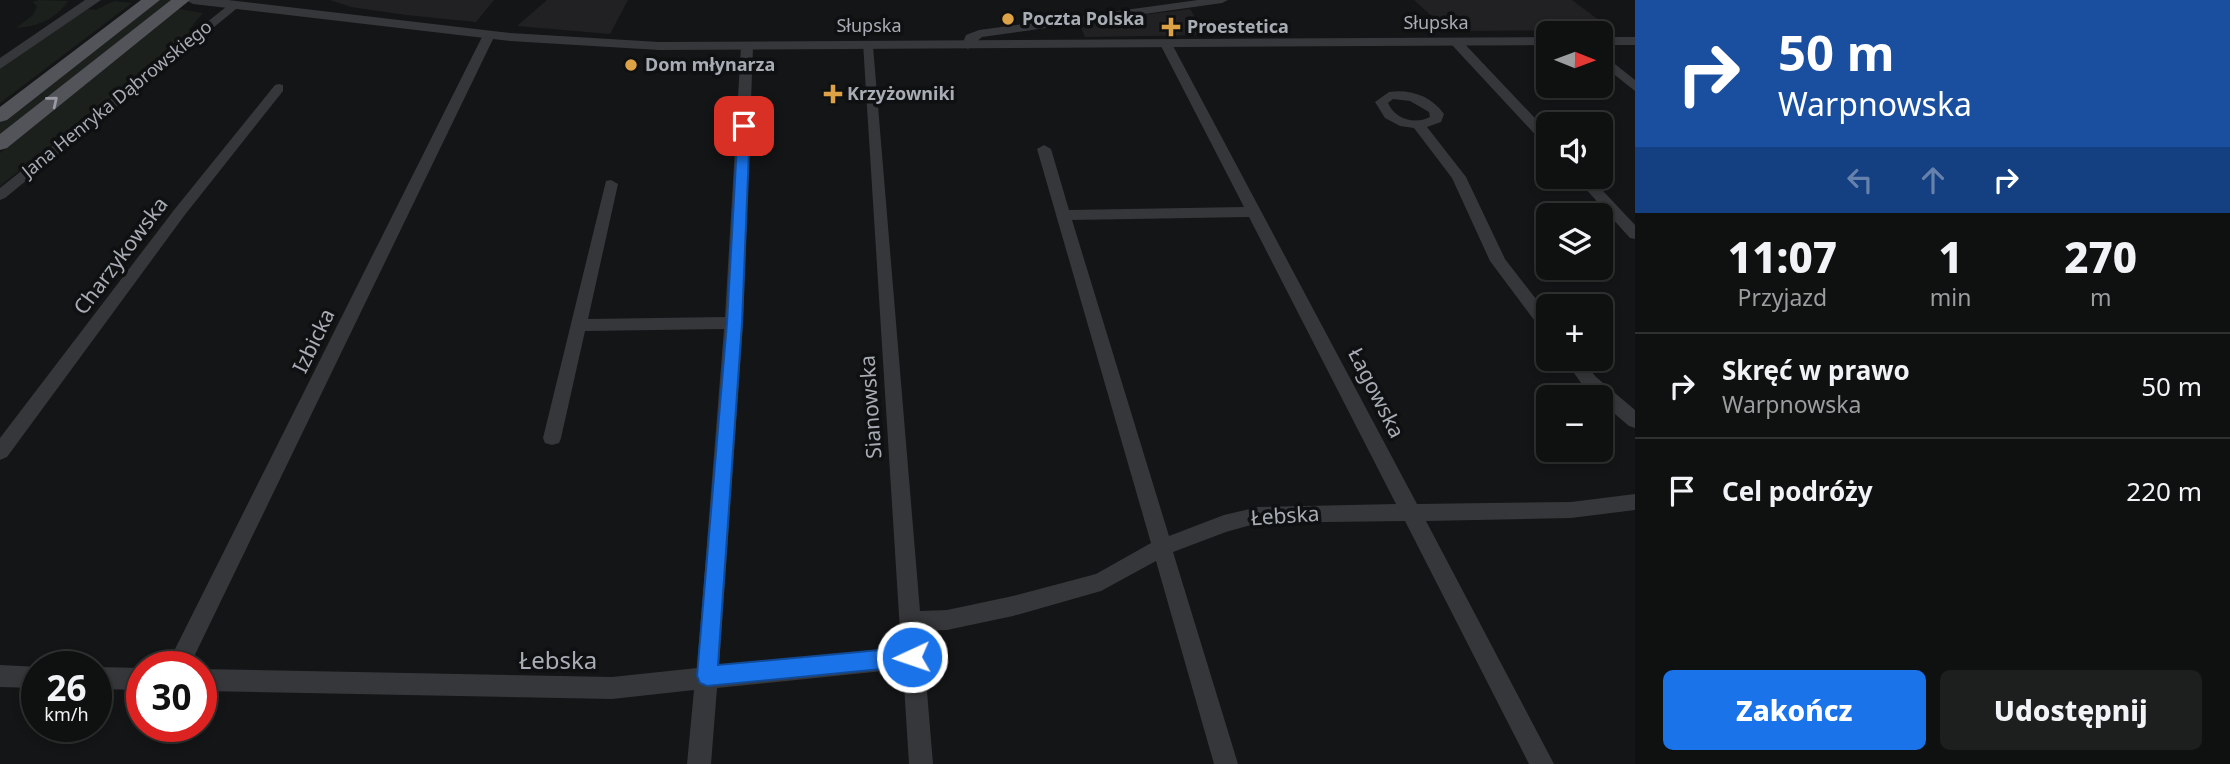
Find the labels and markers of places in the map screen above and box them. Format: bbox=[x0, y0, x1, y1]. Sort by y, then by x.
place label: Poczta Polska bbox=[1022, 6, 1145, 30]
marker: Poczta Polska bbox=[1000, 11, 1016, 27]
place label: Proestetica bbox=[1187, 14, 1289, 38]
marker: Proestetica bbox=[1161, 17, 1181, 37]
place label: Dom młynarza bbox=[645, 52, 775, 76]
marker: Dom młynarza bbox=[623, 57, 639, 73]
place label: Krzyżowniki bbox=[847, 81, 955, 105]
marker: Krzyżowniki bbox=[825, 86, 841, 102]
pin bbox=[714, 96, 774, 156]

